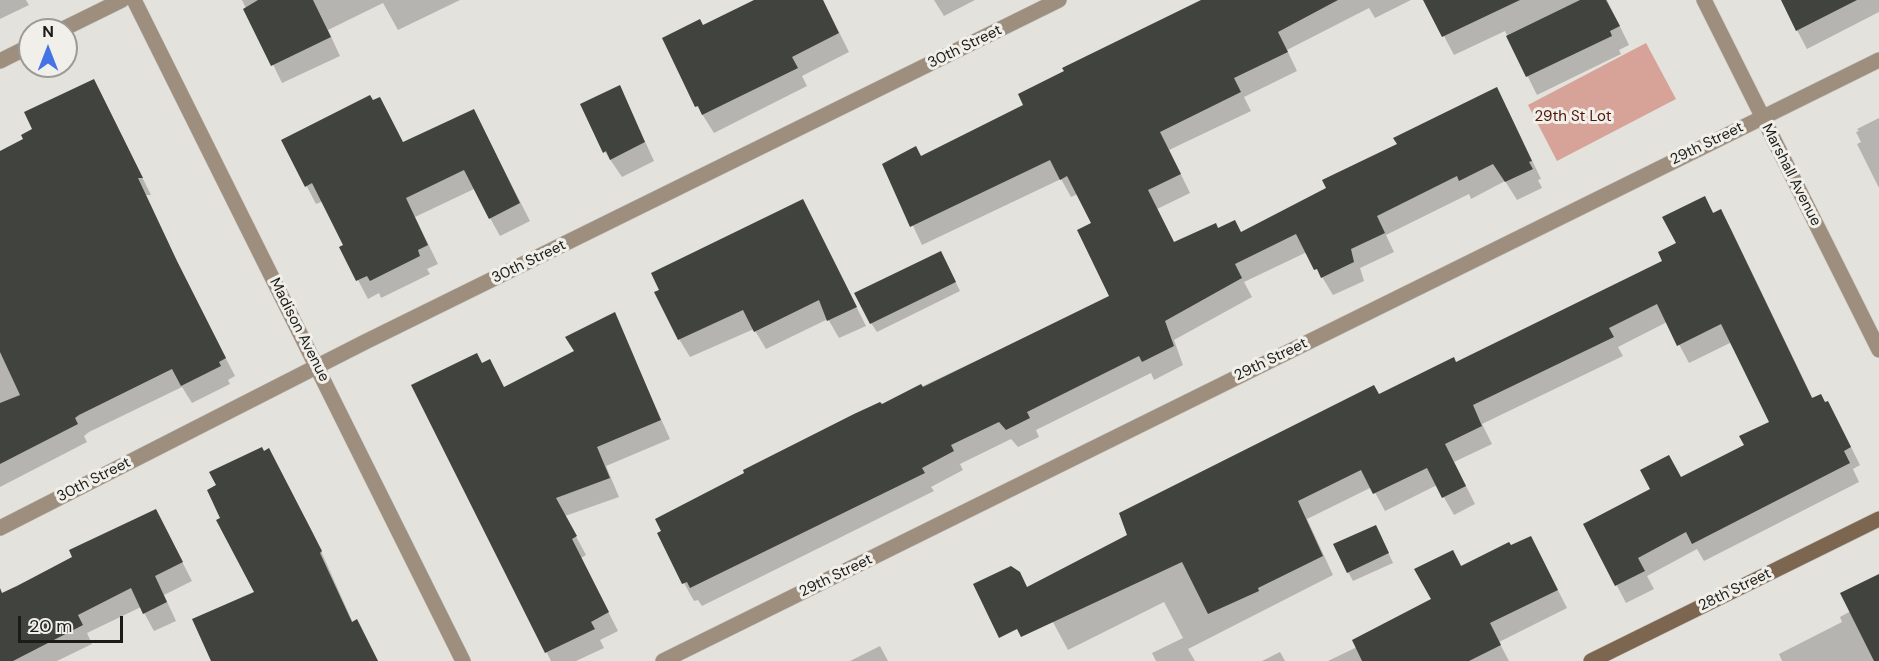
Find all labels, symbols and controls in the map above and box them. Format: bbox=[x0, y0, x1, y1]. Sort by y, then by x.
north arrow bbox=[18, 18, 78, 78]
text: N bbox=[42, 21, 54, 42]
street label: 30th Street bbox=[925, 21, 1005, 73]
park label: 29th St Lot bbox=[1534, 108, 1612, 126]
street label: 29th Street bbox=[1668, 119, 1746, 169]
street label: Marshall Avenue bbox=[1757, 121, 1825, 229]
street label: 30th Street bbox=[489, 236, 569, 288]
street label: Madison Avenue bbox=[265, 275, 333, 385]
street label: 29th Street bbox=[1232, 335, 1310, 385]
street label: 30th Street bbox=[54, 454, 134, 506]
street label: 29th Street bbox=[797, 551, 875, 601]
street label: 28th Street bbox=[1696, 565, 1774, 615]
scale bar bbox=[21, 604, 126, 642]
text: 20 m bbox=[29, 614, 72, 638]

